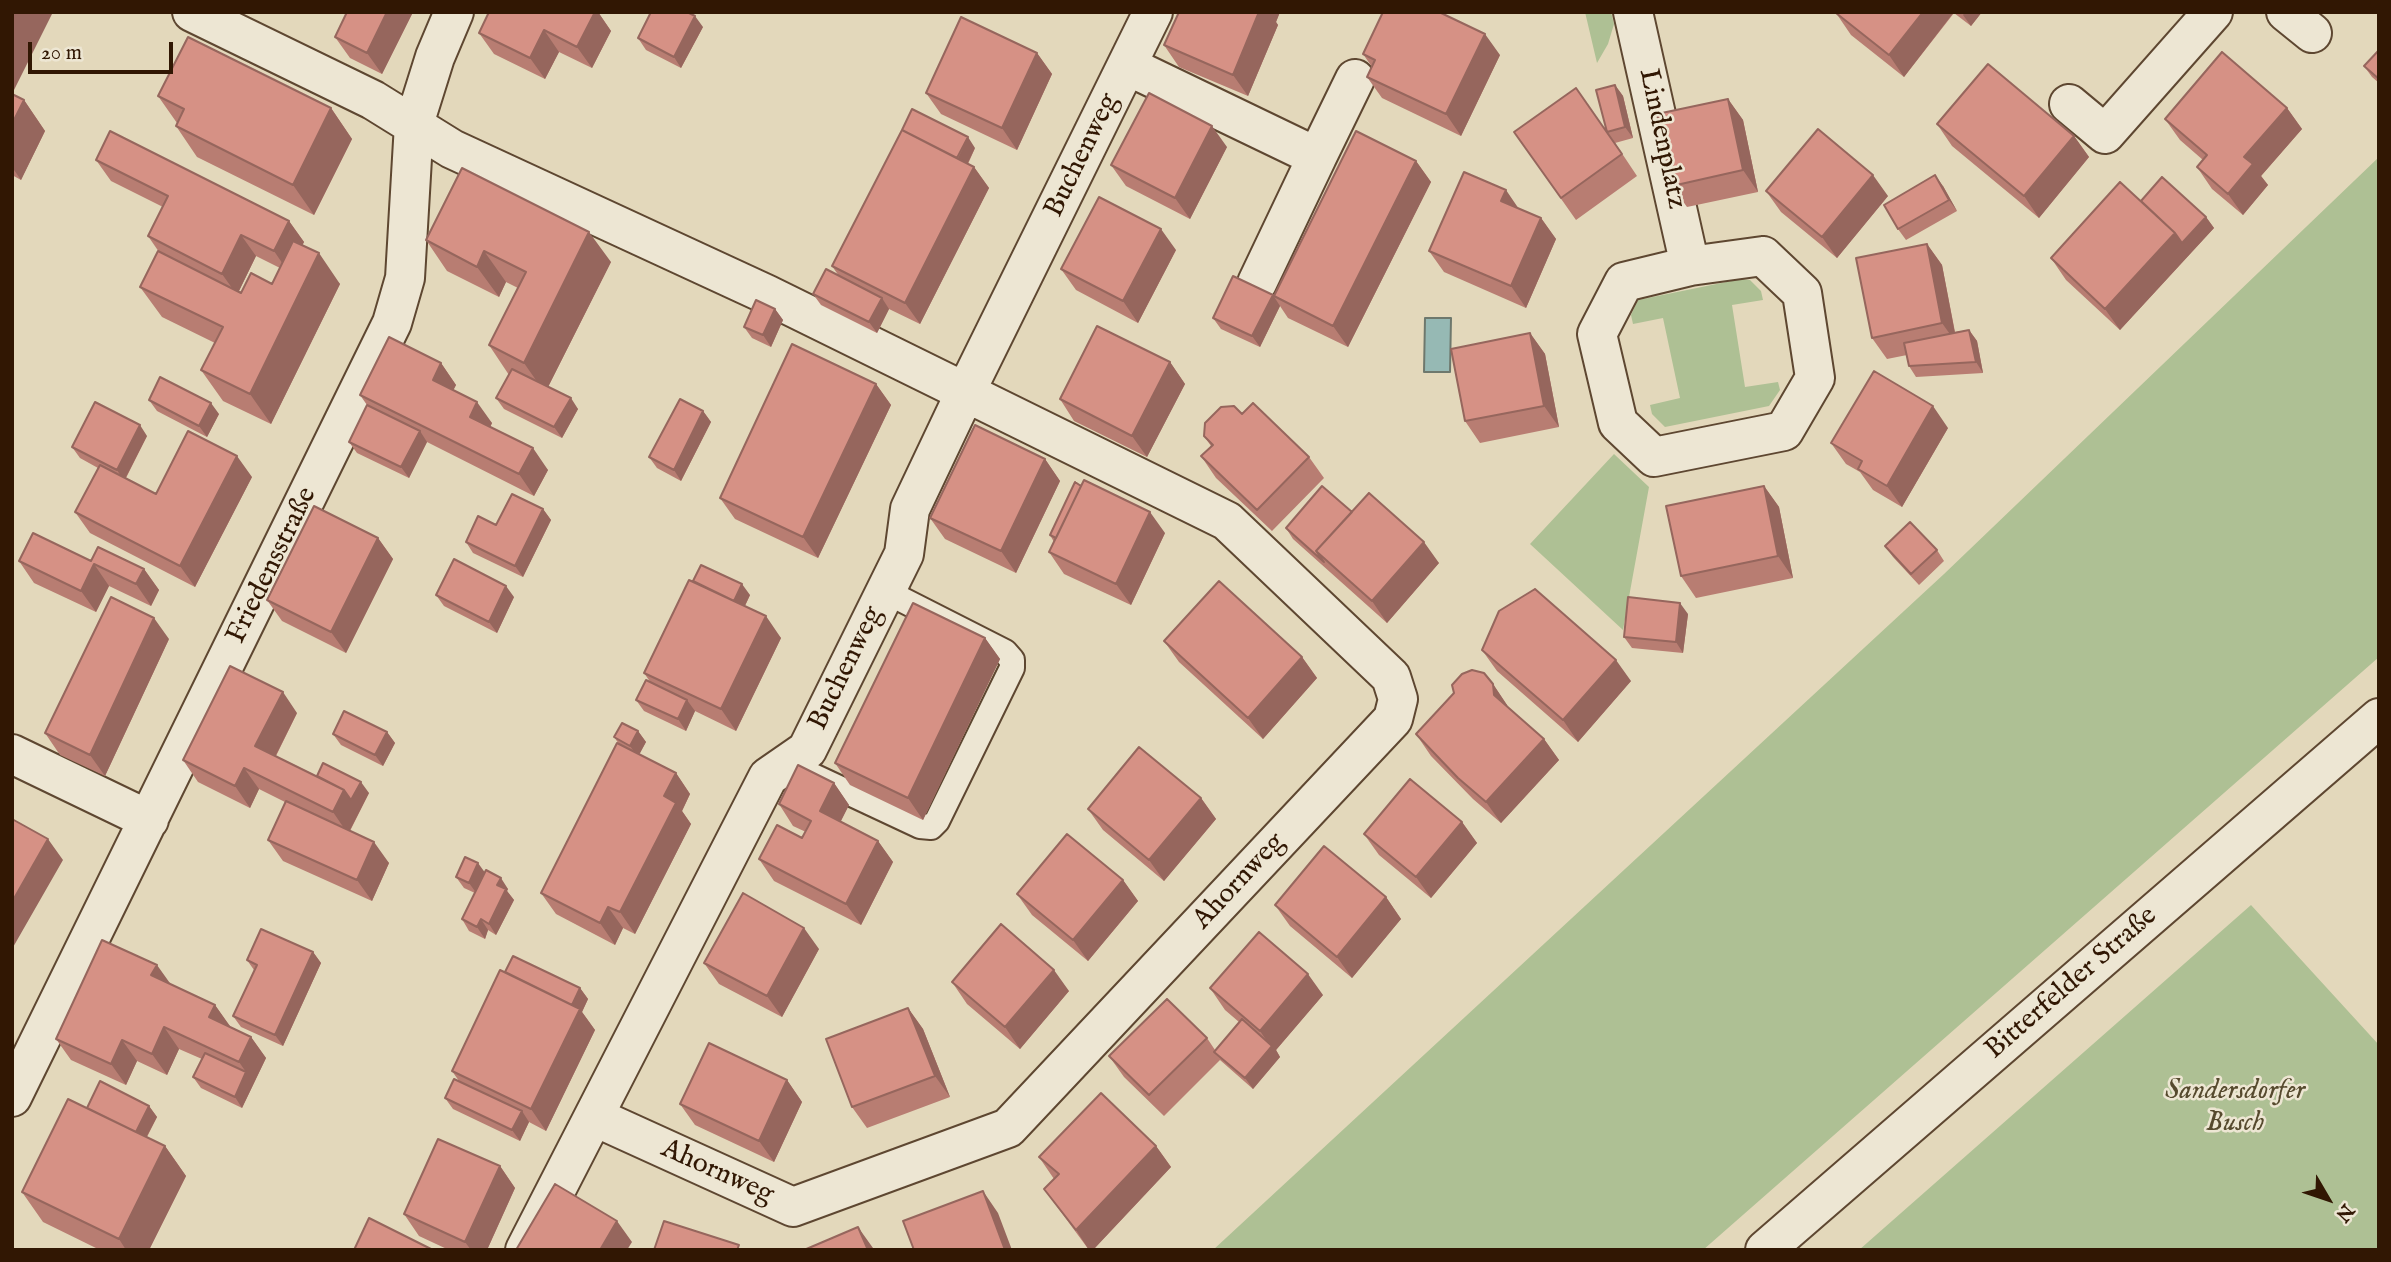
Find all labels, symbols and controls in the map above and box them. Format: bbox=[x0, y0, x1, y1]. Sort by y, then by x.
scale bar bbox=[32, 28, 177, 72]
text: 20 m bbox=[41, 40, 82, 67]
street label: Lindenplatz bbox=[1630, 66, 1692, 212]
street label: Buchenweg bbox=[1039, 89, 1127, 223]
street label: Friedensstraße bbox=[221, 482, 325, 650]
street label: Buchenweg bbox=[803, 602, 891, 736]
street label: Ahornweg bbox=[1187, 827, 1293, 937]
street label: Bitterfelder Straße bbox=[1979, 900, 2165, 1068]
park label: Sandersdorfer Busch bbox=[2165, 1075, 2305, 1141]
street label: Ahornweg bbox=[655, 1133, 779, 1213]
north arrow bbox=[2293, 1164, 2363, 1234]
text: N bbox=[2330, 1198, 2359, 1226]

